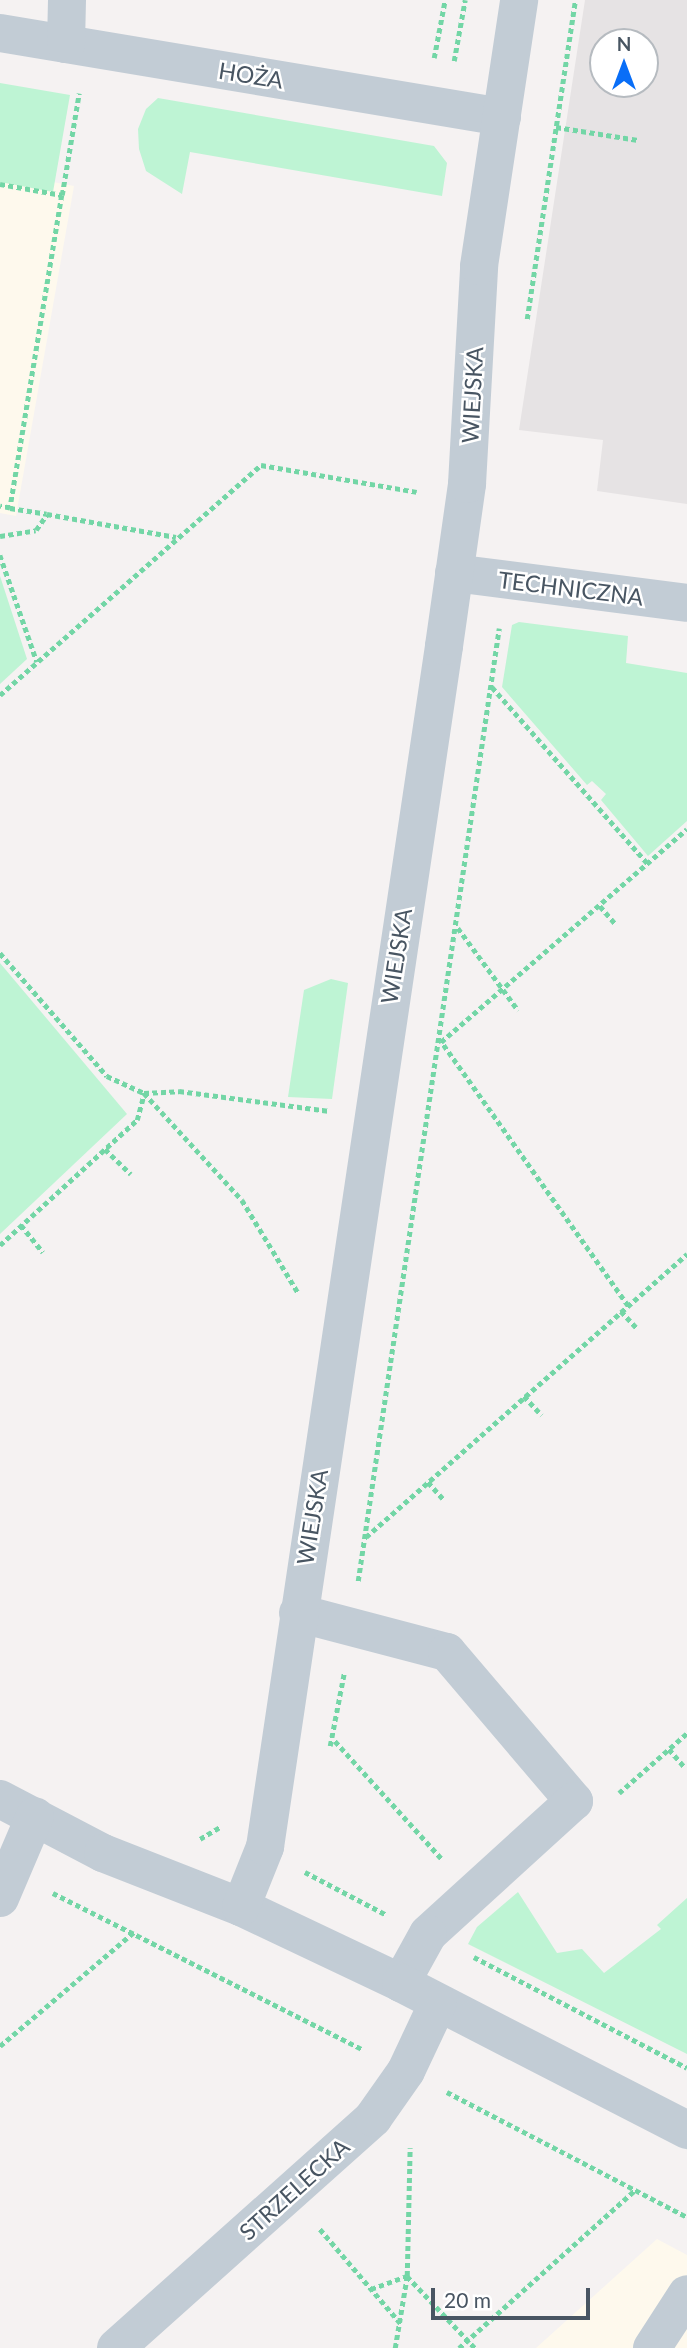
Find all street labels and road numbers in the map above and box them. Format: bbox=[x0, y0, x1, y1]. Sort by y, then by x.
street label: HOŻA bbox=[217, 56, 285, 94]
street label: WIEJSKA bbox=[456, 346, 488, 444]
street label: TECHNICZNA bbox=[497, 565, 645, 611]
street label: WIEJSKA bbox=[375, 906, 417, 1006]
street label: WIEJSKA bbox=[291, 1467, 333, 1567]
street label: STRZELECKA bbox=[233, 2132, 355, 2246]

